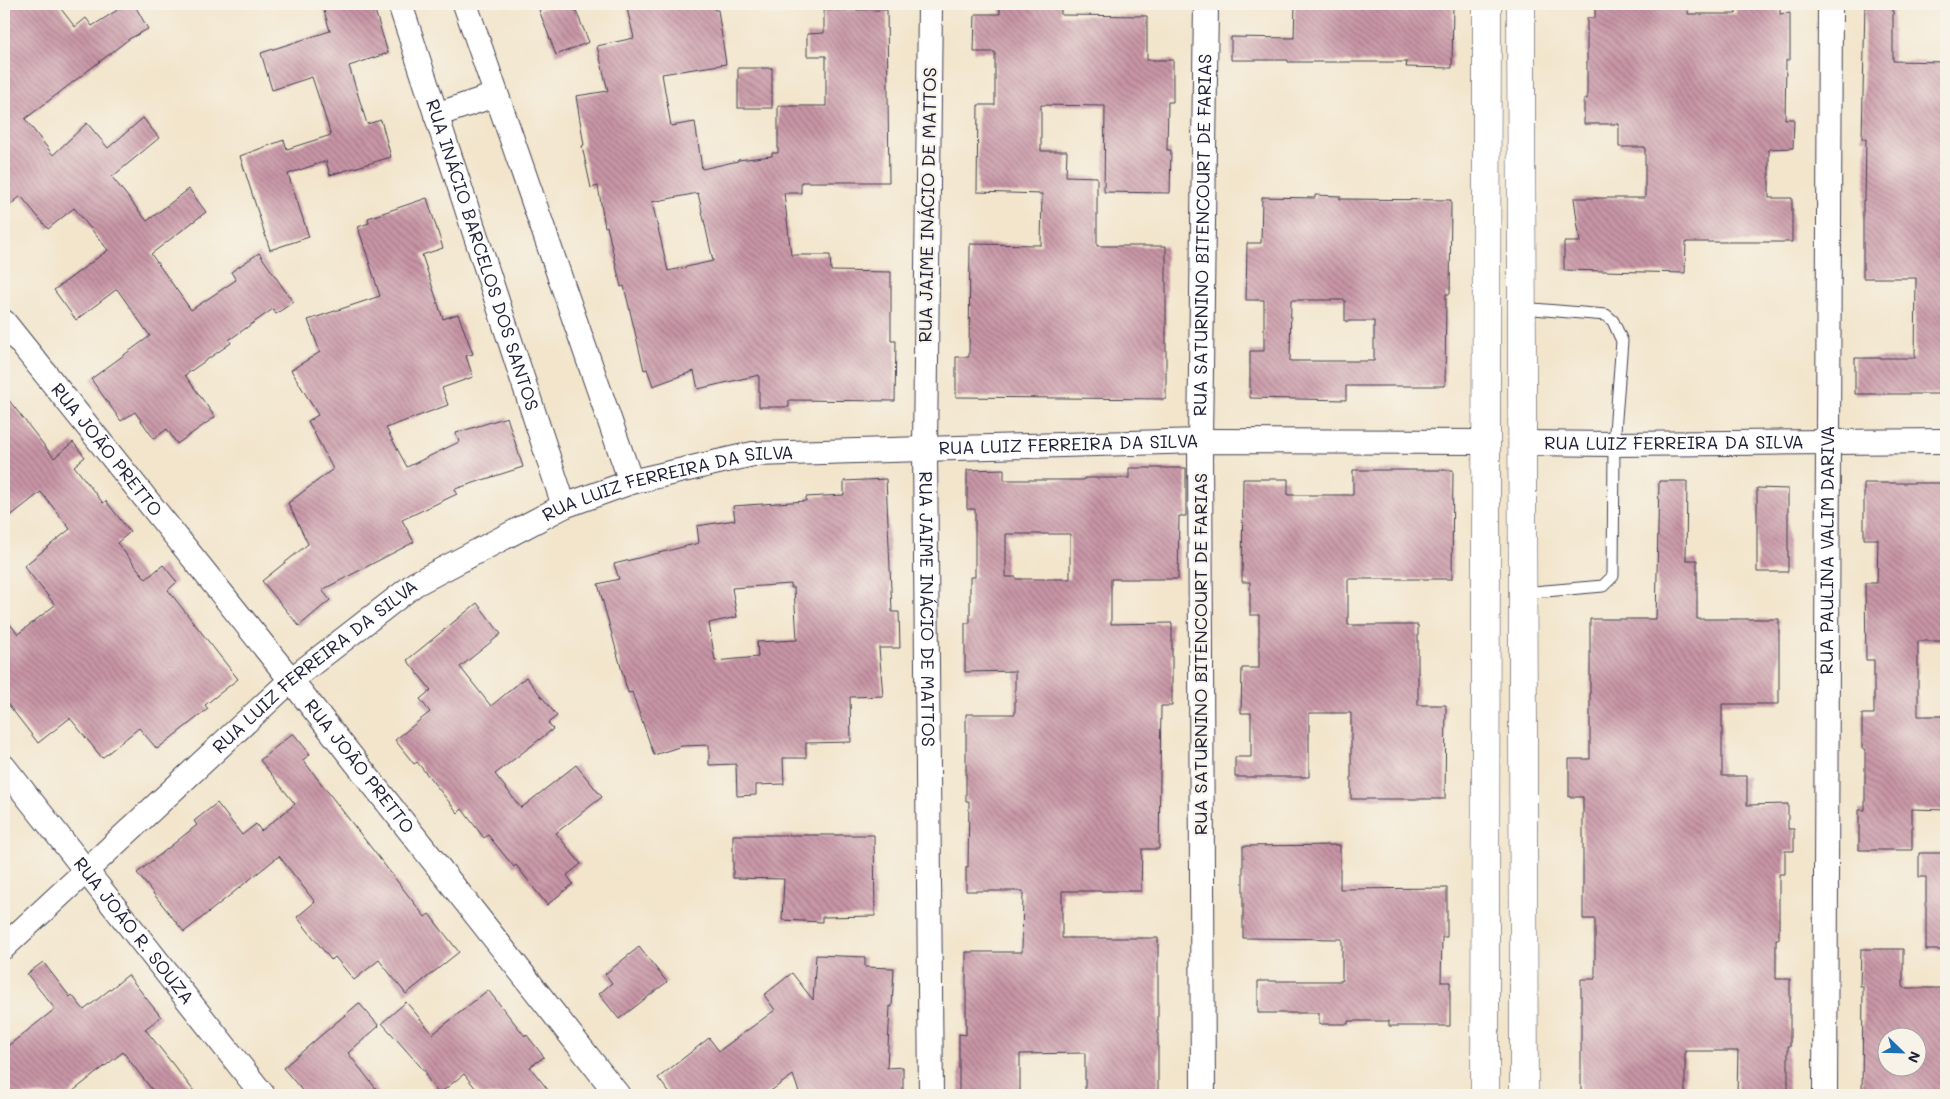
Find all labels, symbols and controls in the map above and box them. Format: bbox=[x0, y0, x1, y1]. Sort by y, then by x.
street label: RUA SATURNINO BITENCOURT DE FARIAS bbox=[1187, 53, 1216, 417]
street label: RUA JAIME INÁCIO DE MATTOS bbox=[913, 67, 941, 343]
street label: RUA INÁCIO BARCELOS DOS SANTOS bbox=[421, 96, 545, 413]
street label: RUA JOÃO PRETTO bbox=[46, 378, 168, 521]
street label: RUA PAULINA VALIM DARIVA bbox=[1814, 425, 1839, 675]
street label: RUA LUIZ FERREIRA DA SILVA bbox=[938, 428, 1199, 460]
street label: RUA LUIZ FERREIRA DA SILVA bbox=[1544, 429, 1804, 455]
street label: RUA LUIZ FERREIRA DA SILVA bbox=[538, 440, 794, 526]
street label: RUA JAIME INÁCIO DE MATTOS bbox=[914, 471, 941, 747]
street label: RUA SATURNINO BITENCOURT DE FARIAS bbox=[1188, 473, 1212, 835]
street label: RUA LUIZ FERREIRA DA SILVA bbox=[207, 574, 422, 758]
street label: RUA JOÃO PRETTO bbox=[300, 694, 420, 838]
street label: RUA JOÃO R. SOUZA bbox=[69, 852, 200, 1009]
north arrow bbox=[1878, 1026, 1928, 1076]
text: N bbox=[1904, 1049, 1925, 1066]

